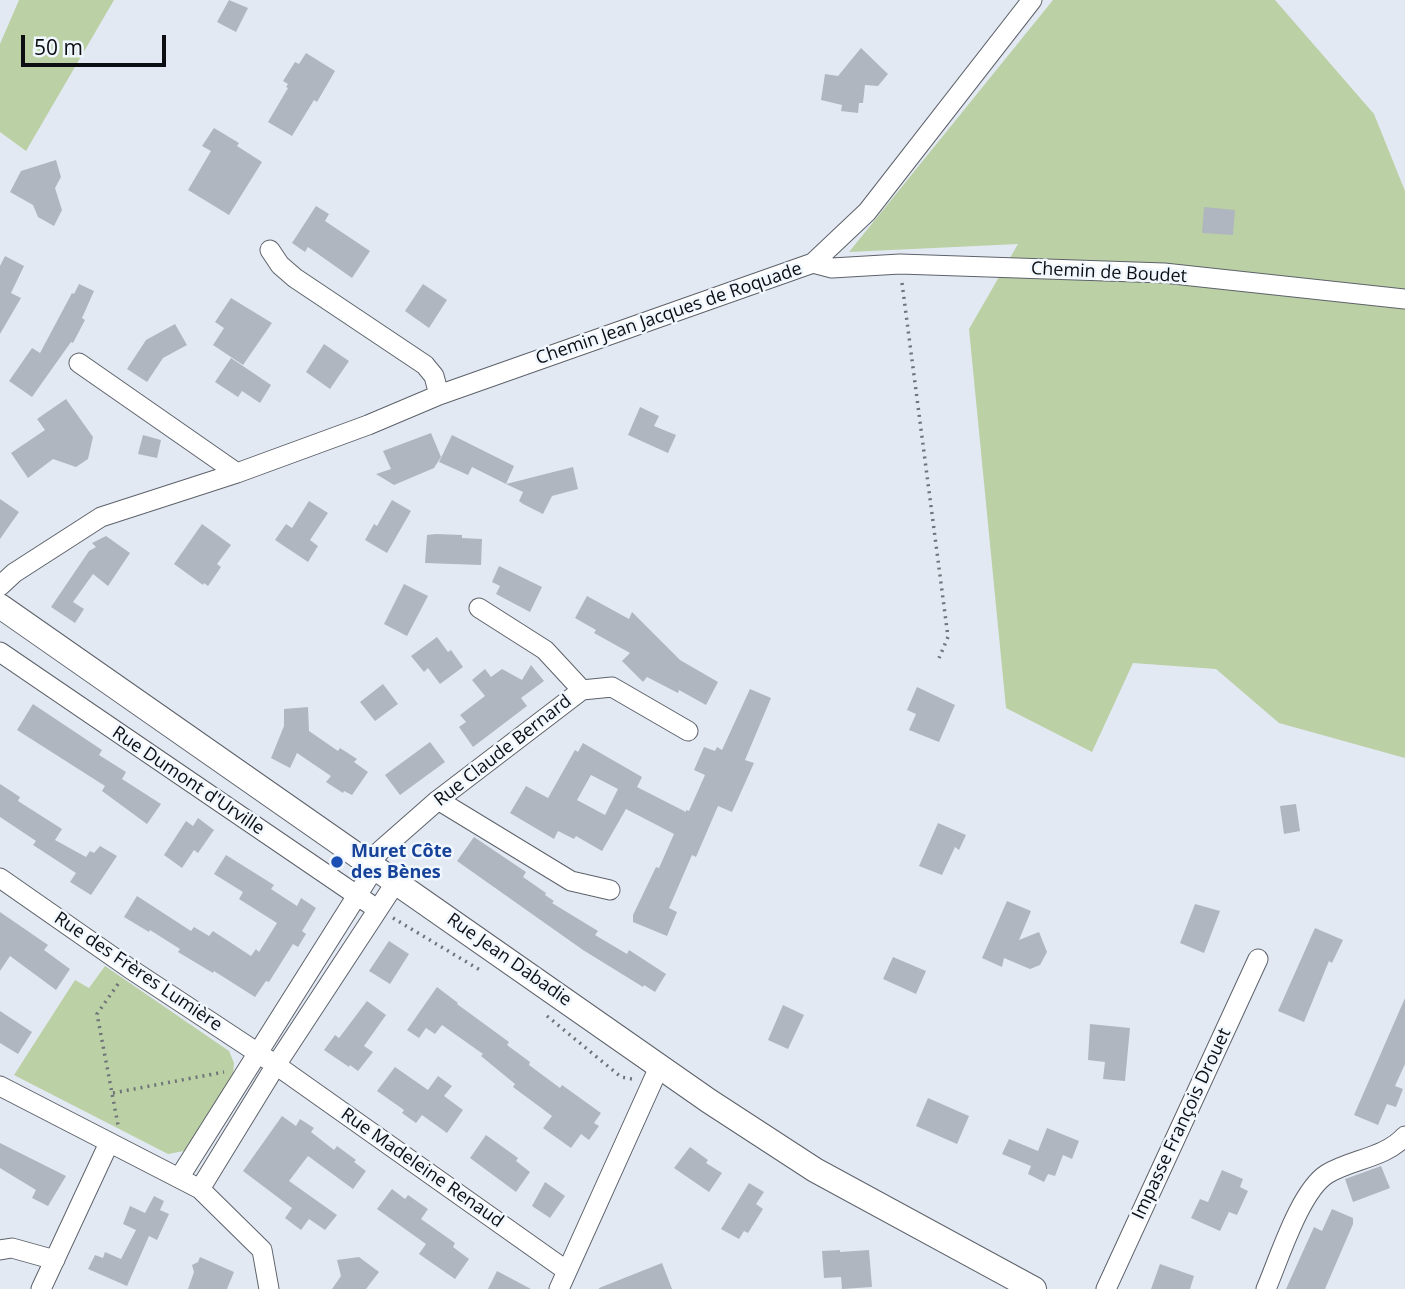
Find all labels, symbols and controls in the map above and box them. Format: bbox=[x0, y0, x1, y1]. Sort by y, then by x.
scale bar bbox=[24, 21, 170, 65]
text: 50 m bbox=[34, 33, 83, 61]
street label: Chemin Jean Jacques de Roquade bbox=[533, 258, 805, 370]
street label: Chemin de Boudet bbox=[1030, 258, 1188, 288]
street label: Rue Claude Bernard bbox=[430, 691, 576, 811]
street label: Rue Dumont d'Urville bbox=[108, 722, 268, 840]
place label: Muret Côte des Bènes bbox=[351, 841, 452, 884]
marker: Muret Côte des Bènes bbox=[329, 854, 345, 870]
street label: Rue des Frères Lumière bbox=[50, 908, 226, 1036]
street label: Rue Jean Dabadie bbox=[442, 909, 576, 1011]
street label: Impasse François Drouet bbox=[1128, 1025, 1236, 1223]
street label: Rue Madeleine Renaud bbox=[337, 1104, 507, 1232]

